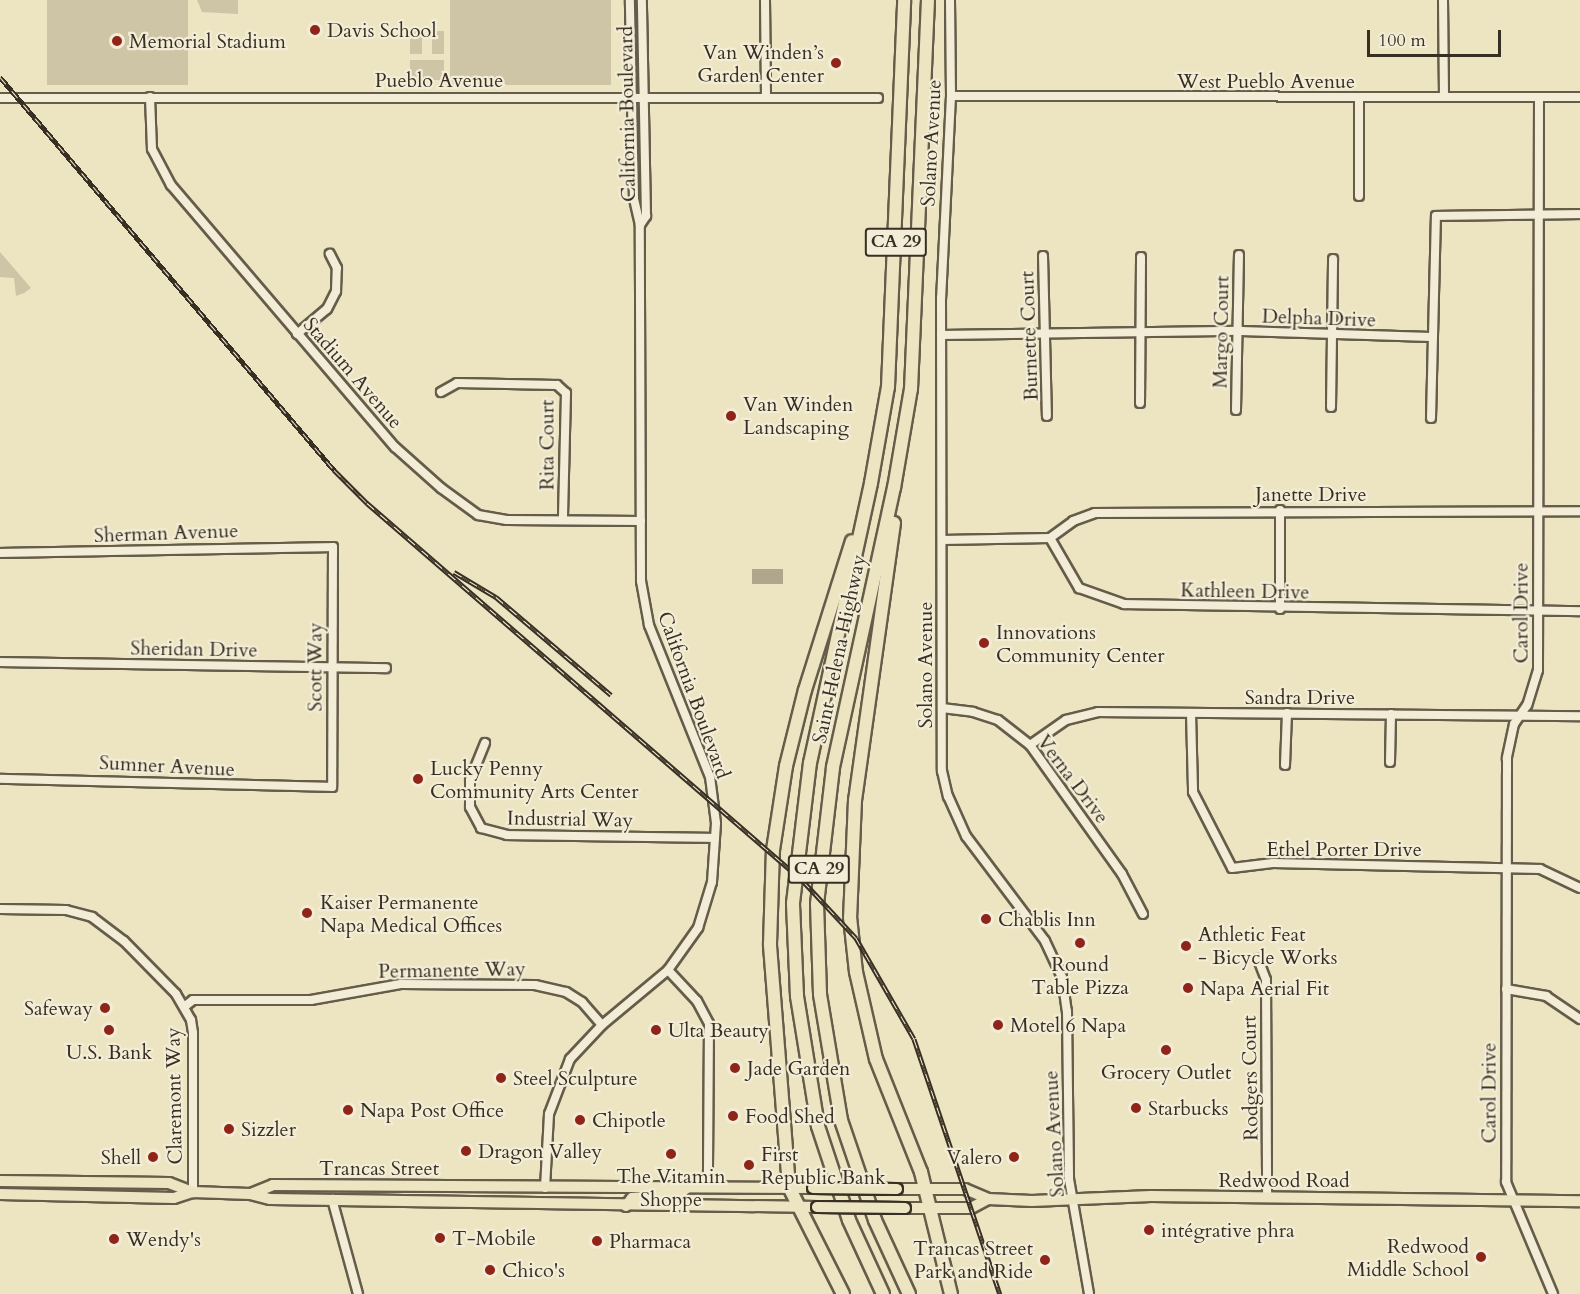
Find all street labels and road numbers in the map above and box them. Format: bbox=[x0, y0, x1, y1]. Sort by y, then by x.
street label: California Boulevard bbox=[613, 26, 641, 202]
street label: Pueblo Avenue bbox=[375, 68, 503, 92]
street label: West Pueblo Avenue bbox=[1177, 69, 1355, 93]
street label: Solano Avenue bbox=[916, 79, 946, 207]
road number: CA 29 bbox=[864, 227, 928, 257]
street label: Burnette Court bbox=[1015, 271, 1043, 401]
street label: Margo Court bbox=[1208, 275, 1234, 389]
street label: Delpha Drive bbox=[1261, 304, 1377, 332]
street label: Stadium Avenue bbox=[298, 313, 408, 433]
street label: Rita Court bbox=[535, 400, 559, 490]
street label: Janette Drive bbox=[1255, 482, 1367, 506]
street label: Sherman Avenue bbox=[93, 518, 239, 548]
street label: Saint Helena Highway bbox=[807, 552, 871, 746]
street label: Carol Drive bbox=[1509, 563, 1533, 663]
street label: Kathleen Drive bbox=[1180, 578, 1310, 604]
street label: Solano Avenue bbox=[913, 602, 937, 728]
street label: California Boulevard bbox=[653, 608, 735, 782]
street label: Scott Way bbox=[303, 622, 327, 712]
street label: Sheridan Drive bbox=[130, 636, 258, 662]
street label: Sandra Drive bbox=[1245, 685, 1355, 709]
street label: Verna Drive bbox=[1032, 730, 1114, 828]
street label: Sumner Avenue bbox=[99, 750, 235, 782]
street label: Industrial Way bbox=[507, 806, 633, 832]
street label: Ethel Porter Drive bbox=[1266, 837, 1422, 861]
road number: CA 29 bbox=[788, 854, 850, 884]
street label: Permanente Way bbox=[378, 957, 526, 983]
street label: Rodgers Court bbox=[1237, 1015, 1263, 1141]
street label: Claremont Way bbox=[161, 1027, 187, 1165]
street label: Carol Drive bbox=[1477, 1043, 1501, 1143]
street label: Solano Avenue bbox=[1039, 1070, 1069, 1198]
street label: Trancas Street bbox=[319, 1156, 439, 1180]
street label: Redwood Road bbox=[1218, 1168, 1350, 1192]

